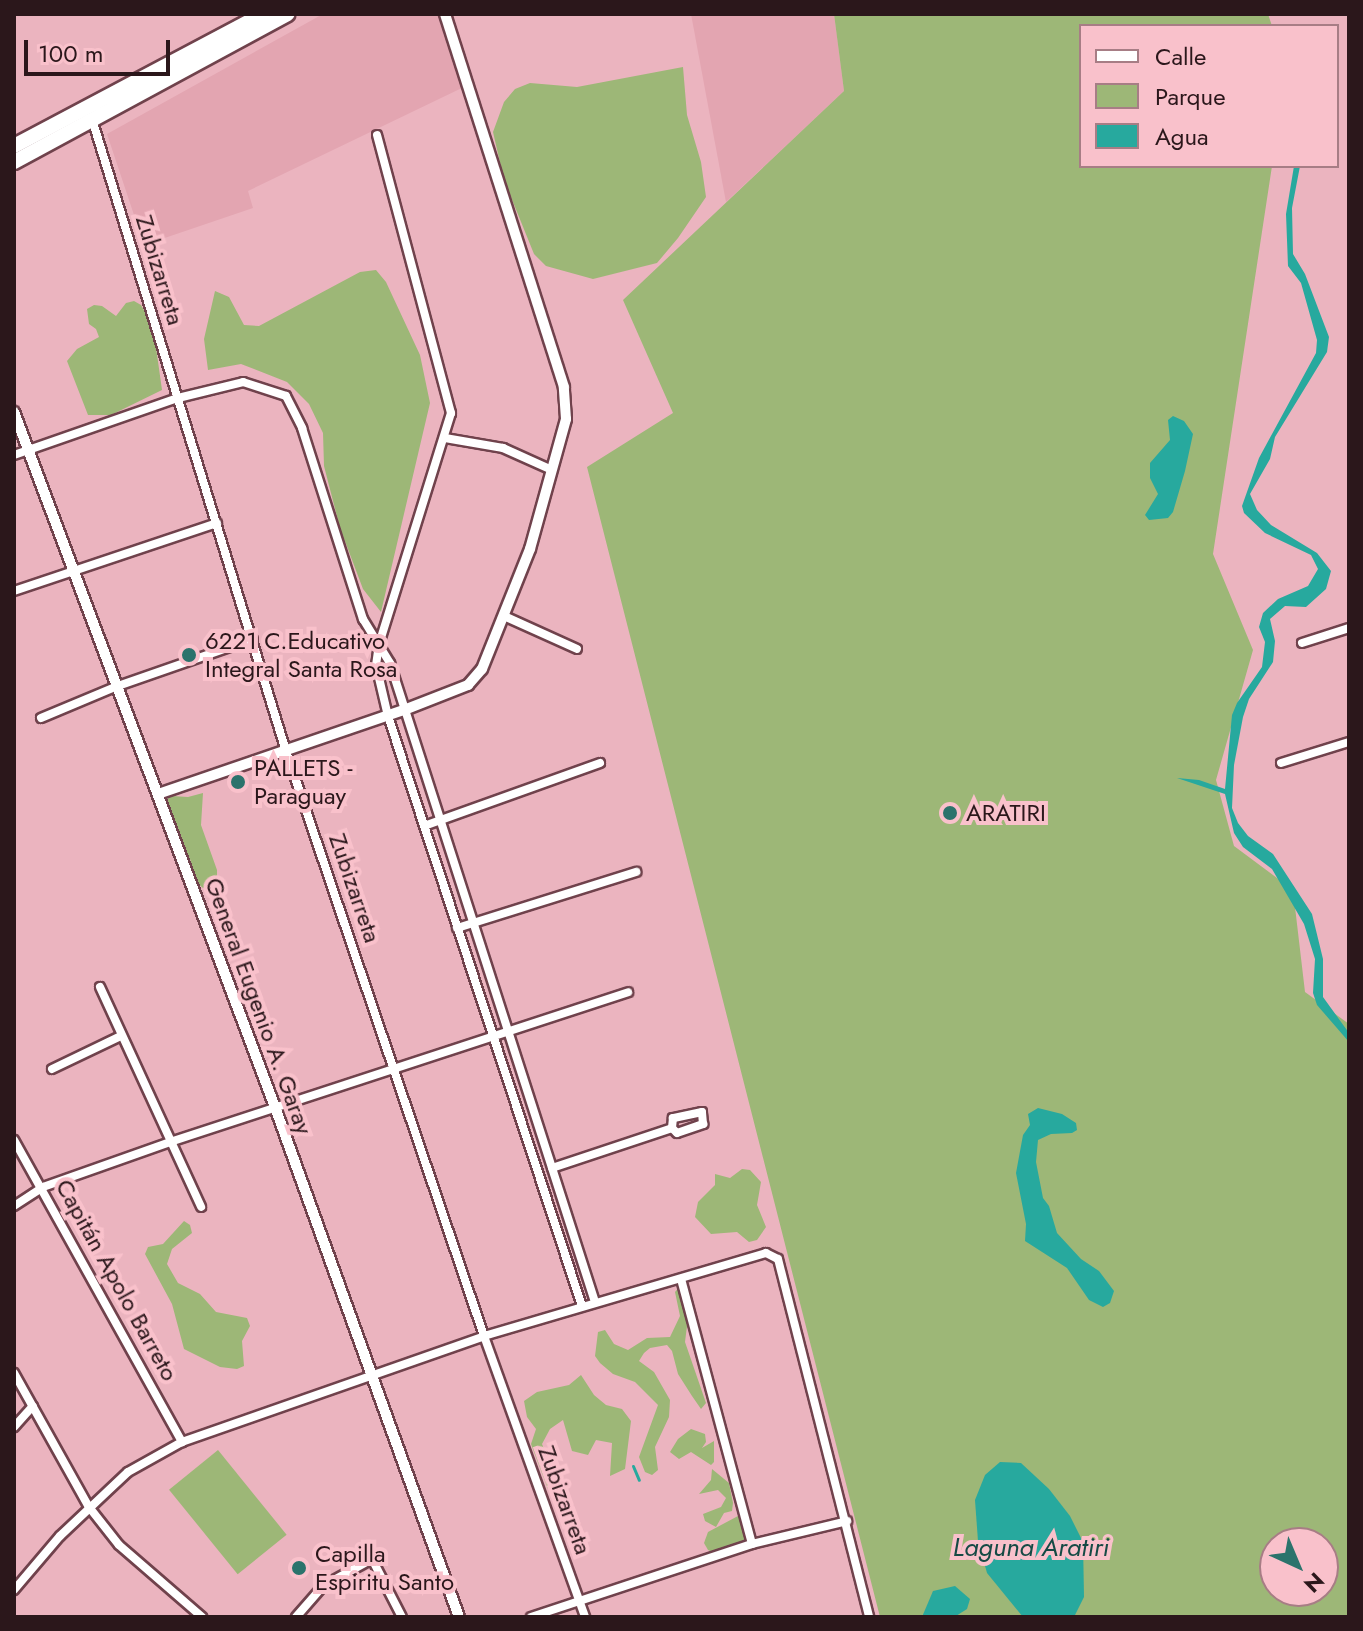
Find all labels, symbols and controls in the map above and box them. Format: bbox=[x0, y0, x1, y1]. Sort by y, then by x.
scale bar bbox=[28, 24, 174, 74]
legend bbox=[1079, 24, 1339, 168]
text: 100 m bbox=[38, 36, 104, 71]
text: Calle bbox=[1155, 39, 1206, 74]
text: Parque bbox=[1155, 79, 1226, 114]
text: Agua bbox=[1155, 119, 1209, 154]
street label: Zubizarreta bbox=[130, 212, 190, 328]
place label: 6221 C.Educativo Integral Santa Rosa bbox=[205, 627, 397, 683]
marker: 6221 C.Educativo Integral Santa Rosa bbox=[180, 646, 198, 664]
place label: PALLETS - Paraguay bbox=[254, 754, 353, 810]
marker: PALLETS - Paraguay bbox=[229, 773, 247, 791]
place label: ARATIRI bbox=[966, 799, 1046, 827]
marker: ARATIRI bbox=[941, 804, 959, 822]
street label: Zubizarreta bbox=[323, 830, 387, 946]
street label: General Eugenio A. Garay bbox=[199, 874, 319, 1138]
street label: Capitán Apolo Barreto bbox=[50, 1174, 184, 1386]
street label: Zubizarreta bbox=[532, 1442, 598, 1558]
north arrow bbox=[1259, 1527, 1339, 1607]
water label: Laguna Aratiri bbox=[953, 1532, 1109, 1564]
place label: Capilla Espiritu Santo bbox=[315, 1540, 454, 1596]
marker: Capilla Espiritu Santo bbox=[290, 1559, 308, 1577]
text: N bbox=[1297, 1565, 1332, 1600]

